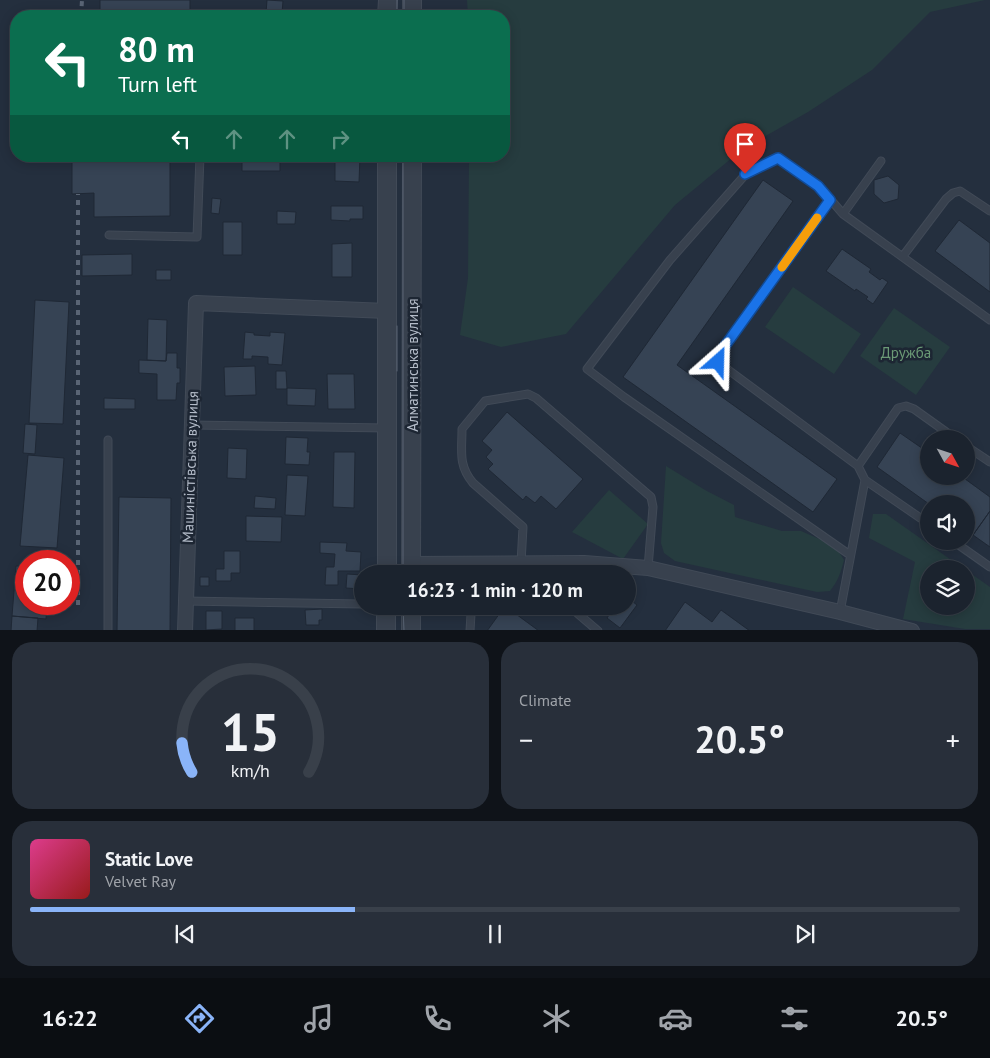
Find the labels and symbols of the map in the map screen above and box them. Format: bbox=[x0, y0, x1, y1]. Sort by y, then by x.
pin bbox=[724, 123, 766, 174]
street label: Алматинська вулиця bbox=[403, 298, 422, 432]
position arrow bbox=[691, 335, 743, 387]
park label: Дружба bbox=[881, 343, 931, 362]
street label: Машиністівська вулиця bbox=[178, 391, 202, 543]
north arrow bbox=[920, 430, 975, 485]
speed limit sign: 20 bbox=[15, 550, 80, 615]

